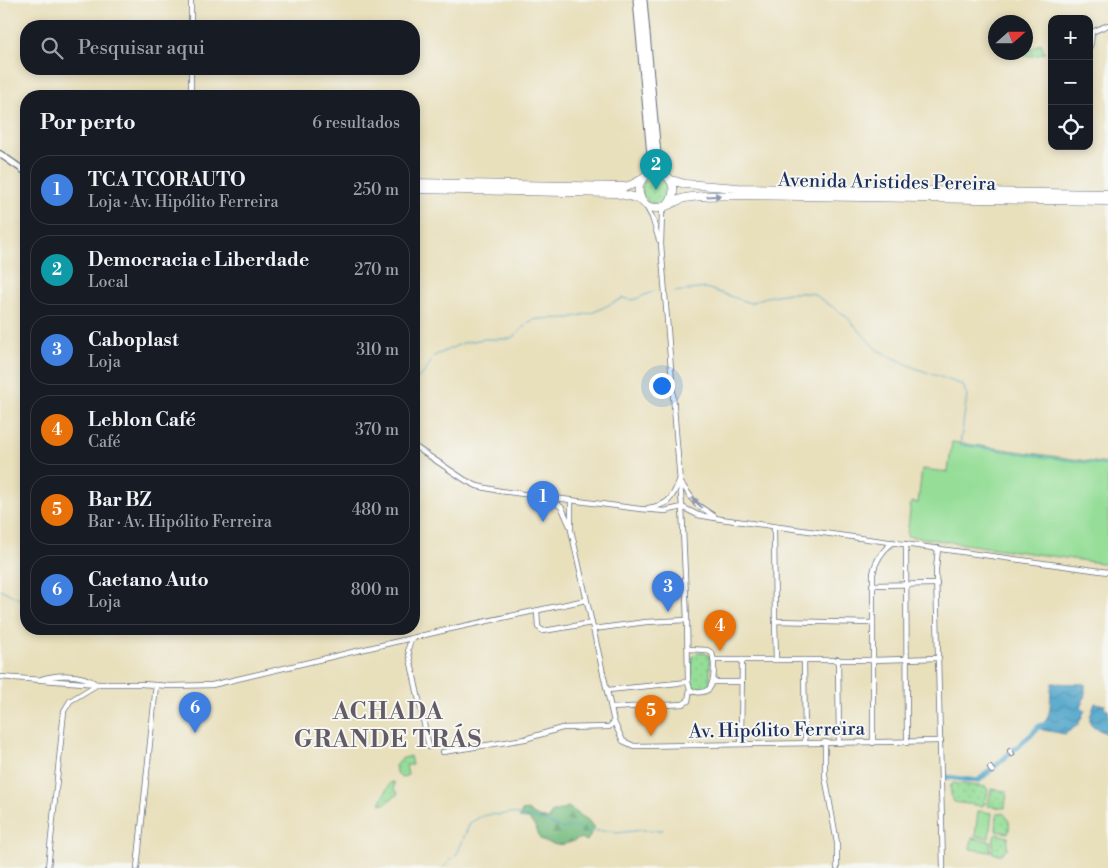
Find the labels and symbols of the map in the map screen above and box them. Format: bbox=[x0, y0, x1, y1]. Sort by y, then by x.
north arrow bbox=[988, 15, 1033, 60]
pin: 2 bbox=[640, 149, 672, 190]
street label: Avenida Aristides Pereira bbox=[777, 168, 996, 196]
one-way arrow bbox=[706, 192, 722, 200]
your location bbox=[649, 373, 675, 399]
pin: 1 bbox=[527, 481, 559, 522]
one-way arrow bbox=[691, 497, 703, 509]
pin: 3 bbox=[652, 571, 684, 612]
pin: 4 bbox=[704, 610, 736, 651]
pin: 6 bbox=[179, 692, 211, 733]
pin: 5 bbox=[635, 695, 667, 736]
district label: ACHADA GRANDE TRÁS bbox=[294, 697, 482, 755]
street label: Av. Hipólito Ferreira bbox=[688, 716, 866, 744]

